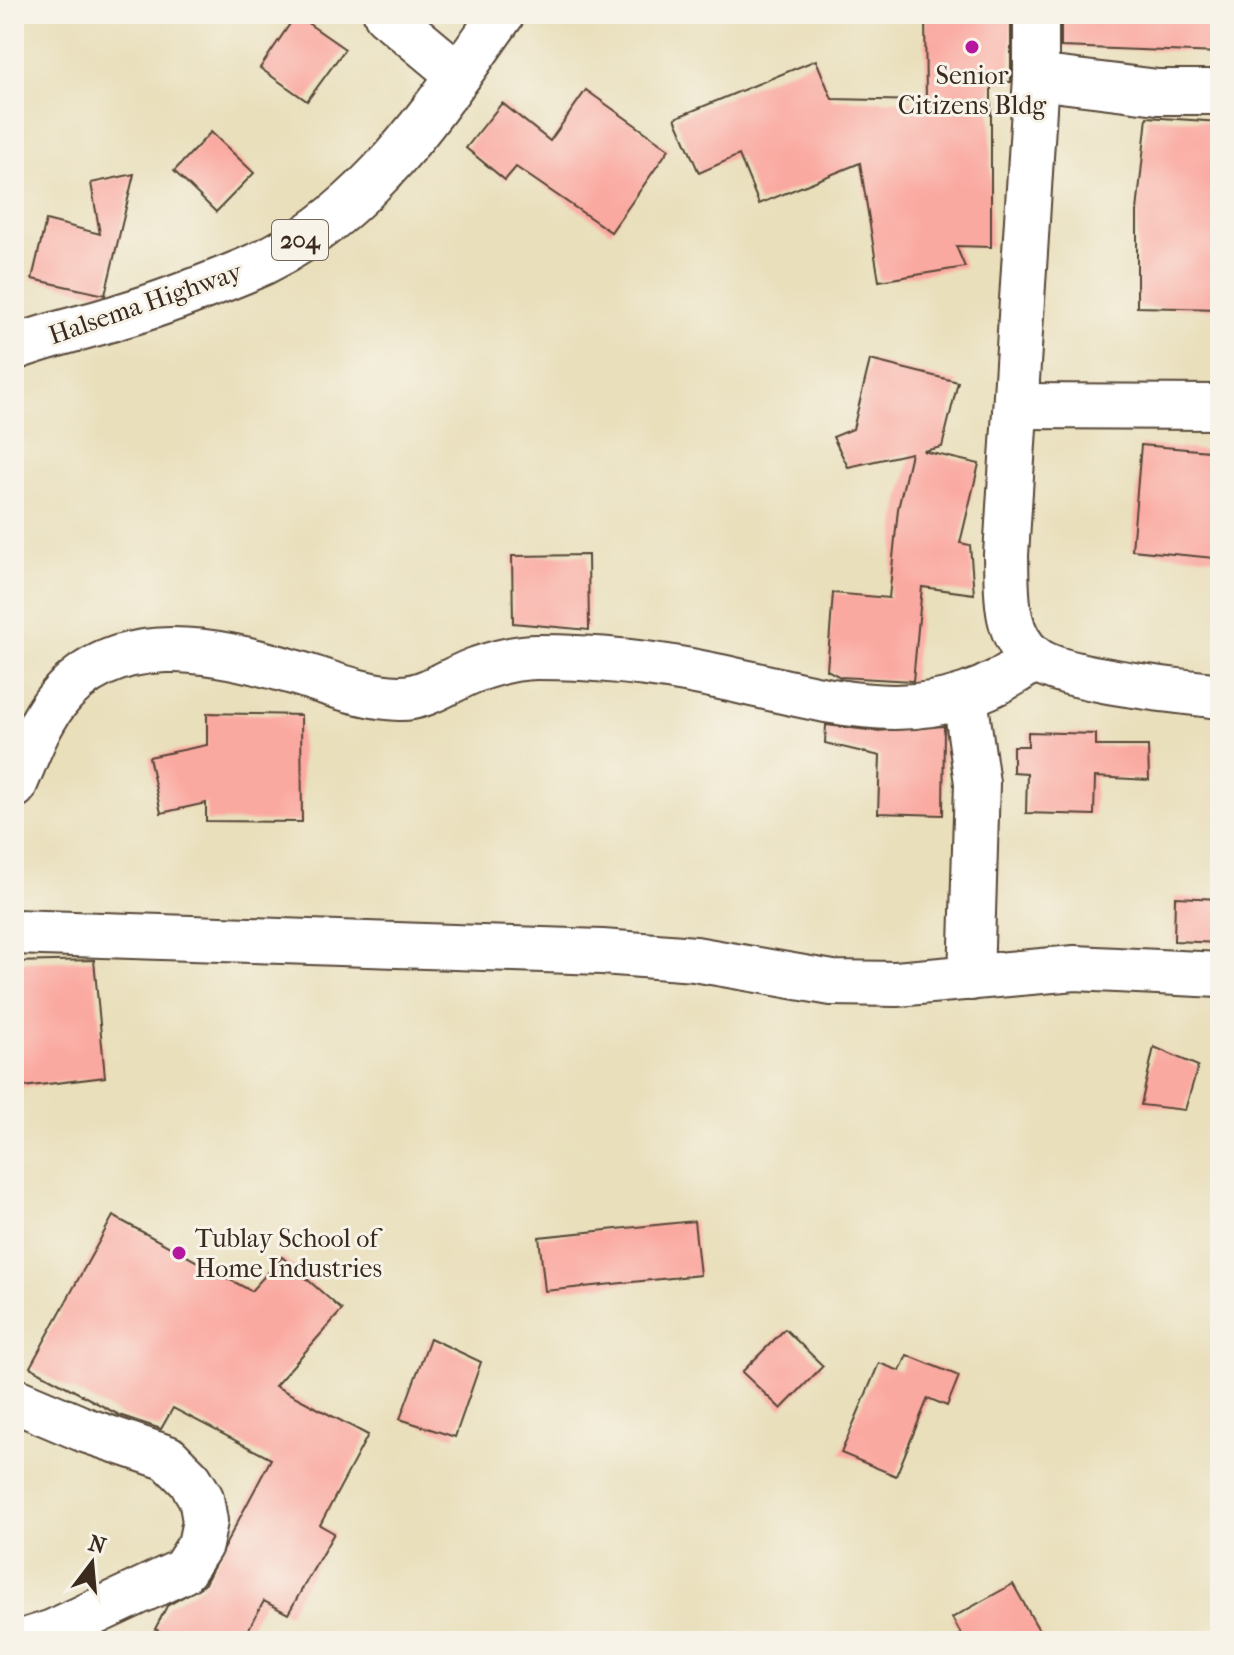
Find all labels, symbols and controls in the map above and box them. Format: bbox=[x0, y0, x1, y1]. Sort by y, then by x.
marker: Senior Citizens Bldg bbox=[963, 38, 981, 56]
place label: Senior Citizens Bldg bbox=[898, 60, 1047, 121]
road number: 204 bbox=[272, 220, 328, 260]
street label: Halsema Highway bbox=[45, 256, 247, 351]
place label: Tublay School of Home Industries bbox=[195, 1223, 383, 1284]
marker: Tublay School of Home Industries bbox=[170, 1244, 188, 1262]
north arrow bbox=[52, 1523, 132, 1603]
text: N bbox=[86, 1530, 109, 1560]

